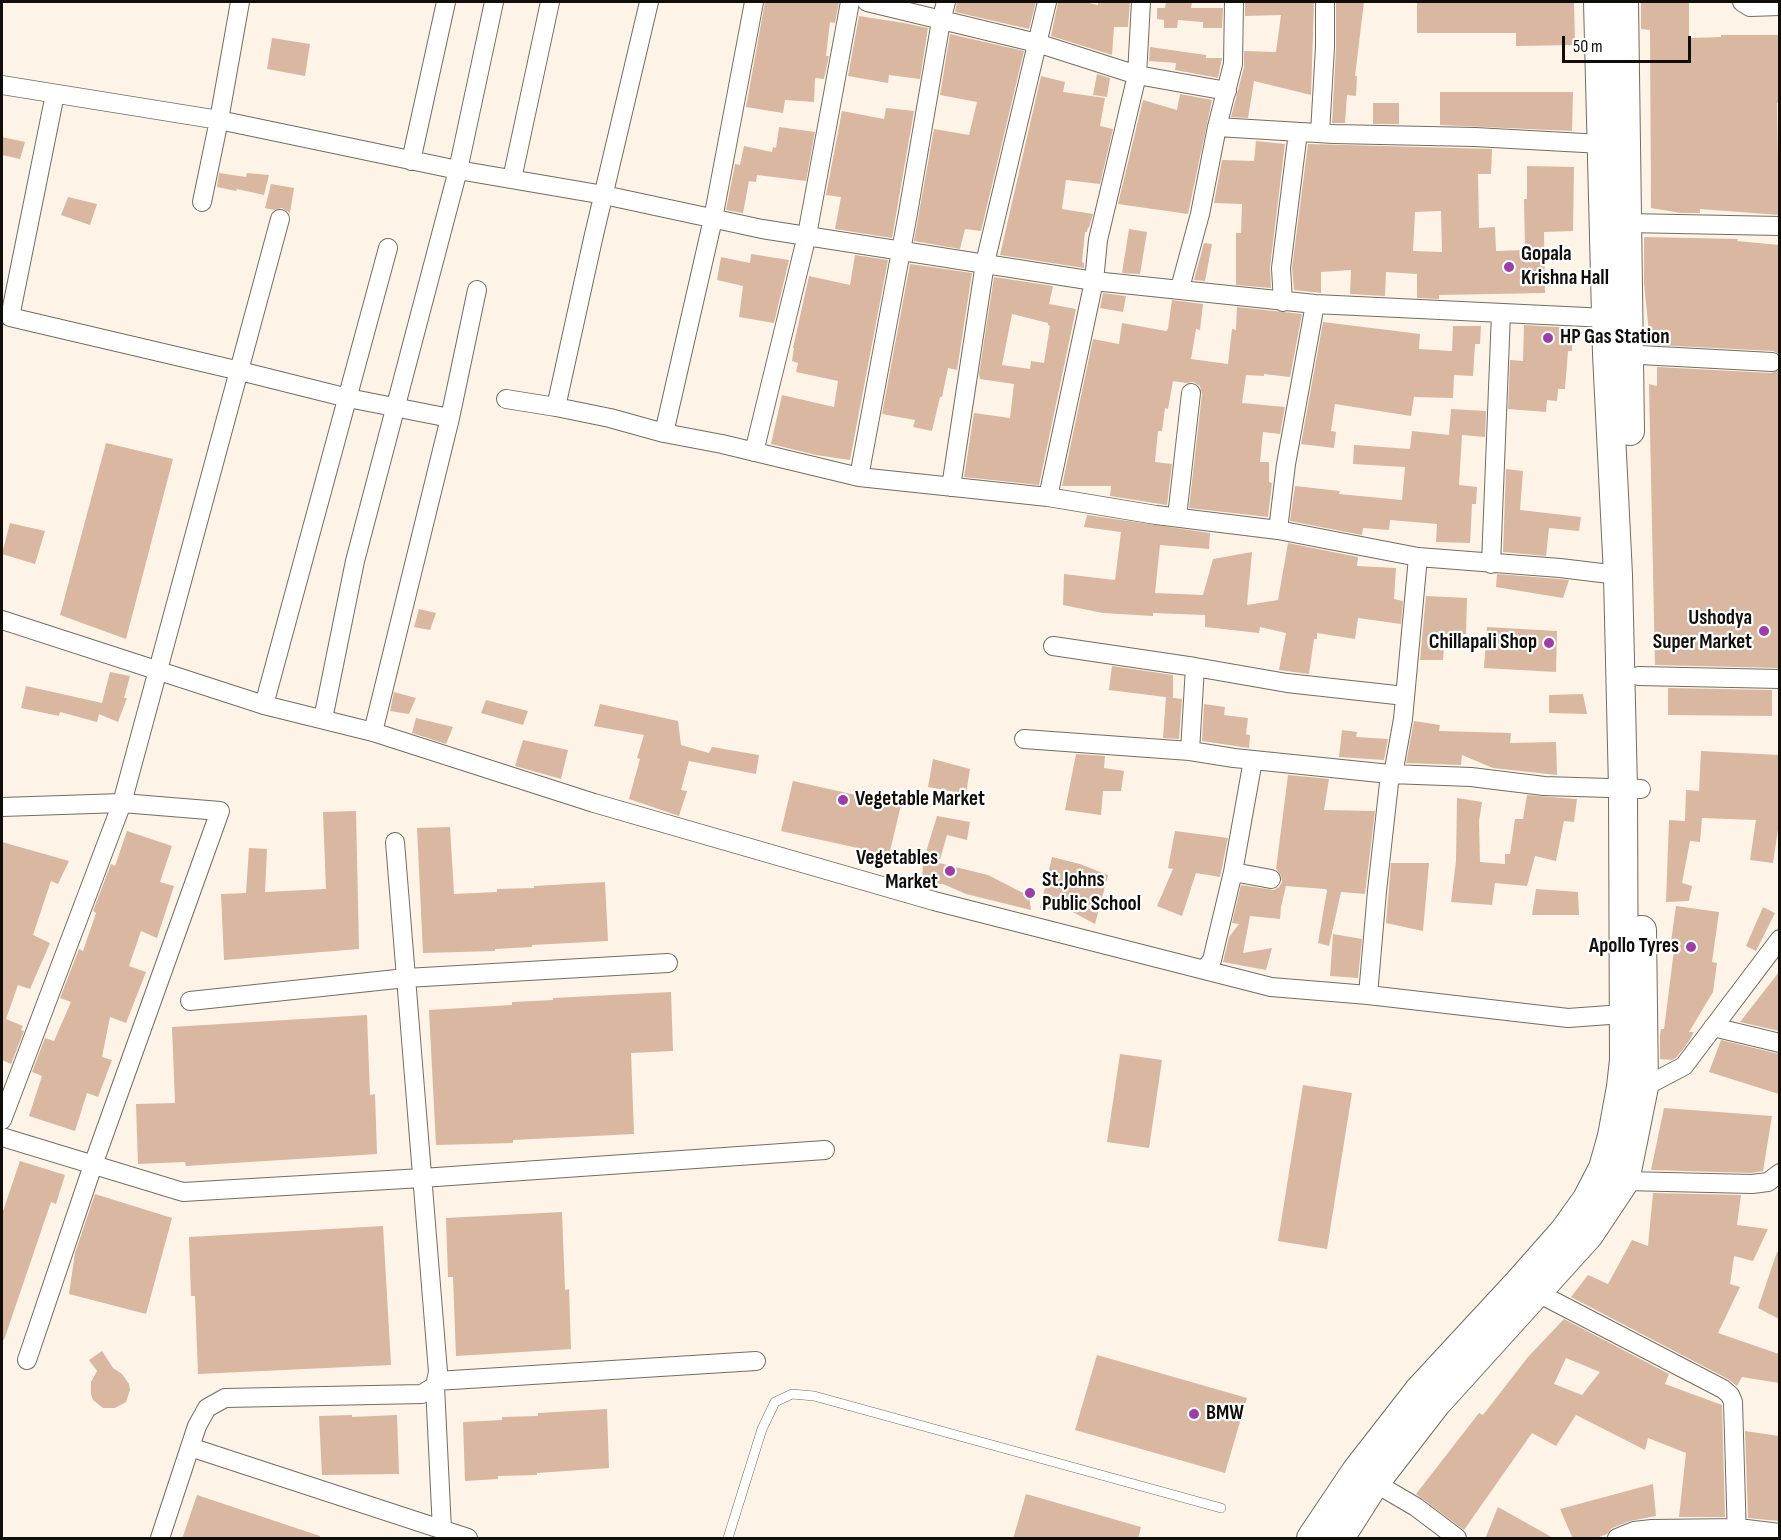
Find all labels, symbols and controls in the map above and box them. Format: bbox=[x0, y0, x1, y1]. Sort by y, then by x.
scale bar bbox=[1565, 24, 1694, 62]
text: 50 m bbox=[1573, 36, 1603, 57]
place label: Gopala Krishna Hall bbox=[1521, 242, 1609, 292]
marker: Gopala Krishna Hall bbox=[1502, 260, 1516, 274]
place label: HP Gas Station bbox=[1560, 325, 1669, 351]
marker: HP Gas Station bbox=[1541, 331, 1555, 345]
place label: Ushodya Super Market bbox=[1653, 606, 1752, 656]
marker: Ushodya Super Market bbox=[1757, 624, 1771, 638]
place label: Chillapali Shop bbox=[1429, 630, 1537, 656]
marker: Chillapali Shop bbox=[1542, 636, 1556, 650]
place label: Vegetable Market bbox=[855, 787, 985, 813]
marker: Vegetable Market bbox=[836, 793, 850, 807]
place label: Vegetables Market bbox=[856, 846, 938, 896]
marker: Vegetables Market bbox=[943, 864, 957, 878]
place label: St.Johns Public School bbox=[1042, 868, 1141, 918]
marker: St.Johns Public School bbox=[1023, 886, 1037, 900]
place label: Apollo Tyres bbox=[1589, 934, 1679, 960]
marker: Apollo Tyres bbox=[1684, 940, 1698, 954]
place label: BMW bbox=[1206, 1401, 1244, 1427]
marker: BMW bbox=[1187, 1407, 1201, 1421]

